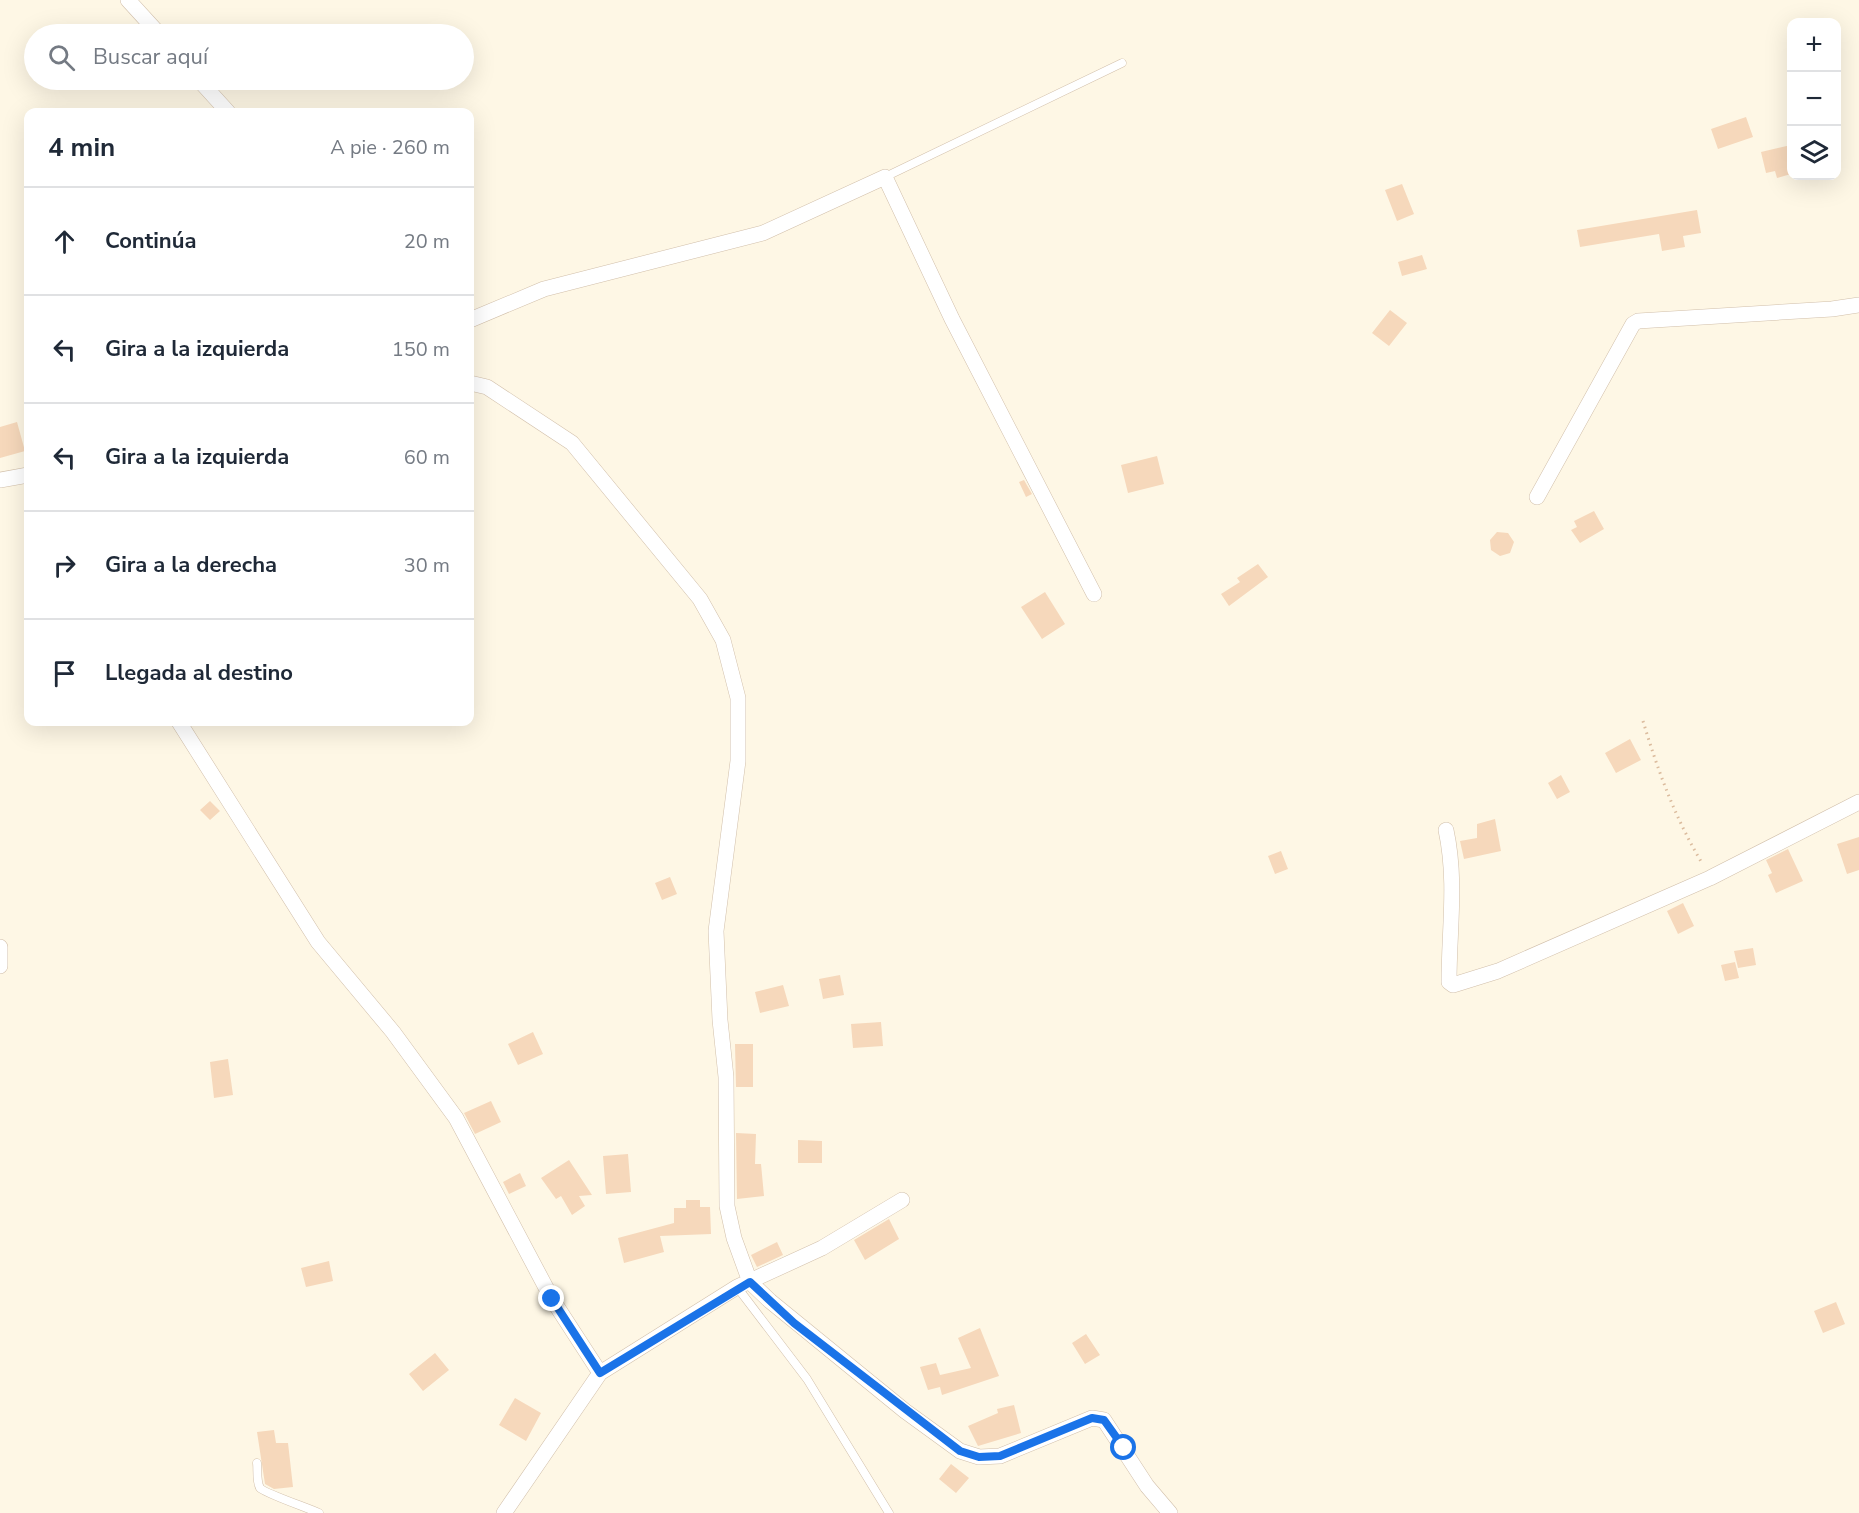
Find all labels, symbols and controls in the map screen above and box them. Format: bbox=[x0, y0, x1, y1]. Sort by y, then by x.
map controls bbox=[1787, 18, 1841, 180]
button: + bbox=[1787, 18, 1841, 72]
search box bbox=[24, 24, 474, 90]
icon: search bbox=[45, 41, 78, 74]
text: Buscar aquí bbox=[93, 42, 208, 72]
button: − bbox=[1787, 72, 1841, 126]
button: layers bbox=[1787, 126, 1841, 180]
text: 4 min bbox=[48, 130, 115, 165]
text: A pie · 260 m bbox=[330, 134, 450, 161]
icon: ahead bbox=[48, 225, 81, 258]
text: Continúa bbox=[105, 226, 196, 256]
text: 20 m bbox=[404, 228, 450, 255]
icon: left bbox=[48, 333, 81, 366]
text: Gira a la izquierda bbox=[105, 334, 289, 364]
text: 150 m bbox=[392, 336, 450, 363]
icon: left bbox=[48, 441, 81, 474]
text: Gira a la izquierda bbox=[105, 442, 289, 472]
text: 60 m bbox=[404, 444, 450, 471]
icon: right bbox=[48, 549, 81, 582]
text: Gira a la derecha bbox=[105, 550, 277, 580]
text: 30 m bbox=[404, 552, 450, 579]
icon: arrive bbox=[48, 657, 81, 690]
text: Llegada al destino bbox=[105, 658, 293, 688]
route end bbox=[538, 1285, 564, 1311]
route start bbox=[1110, 1434, 1136, 1460]

